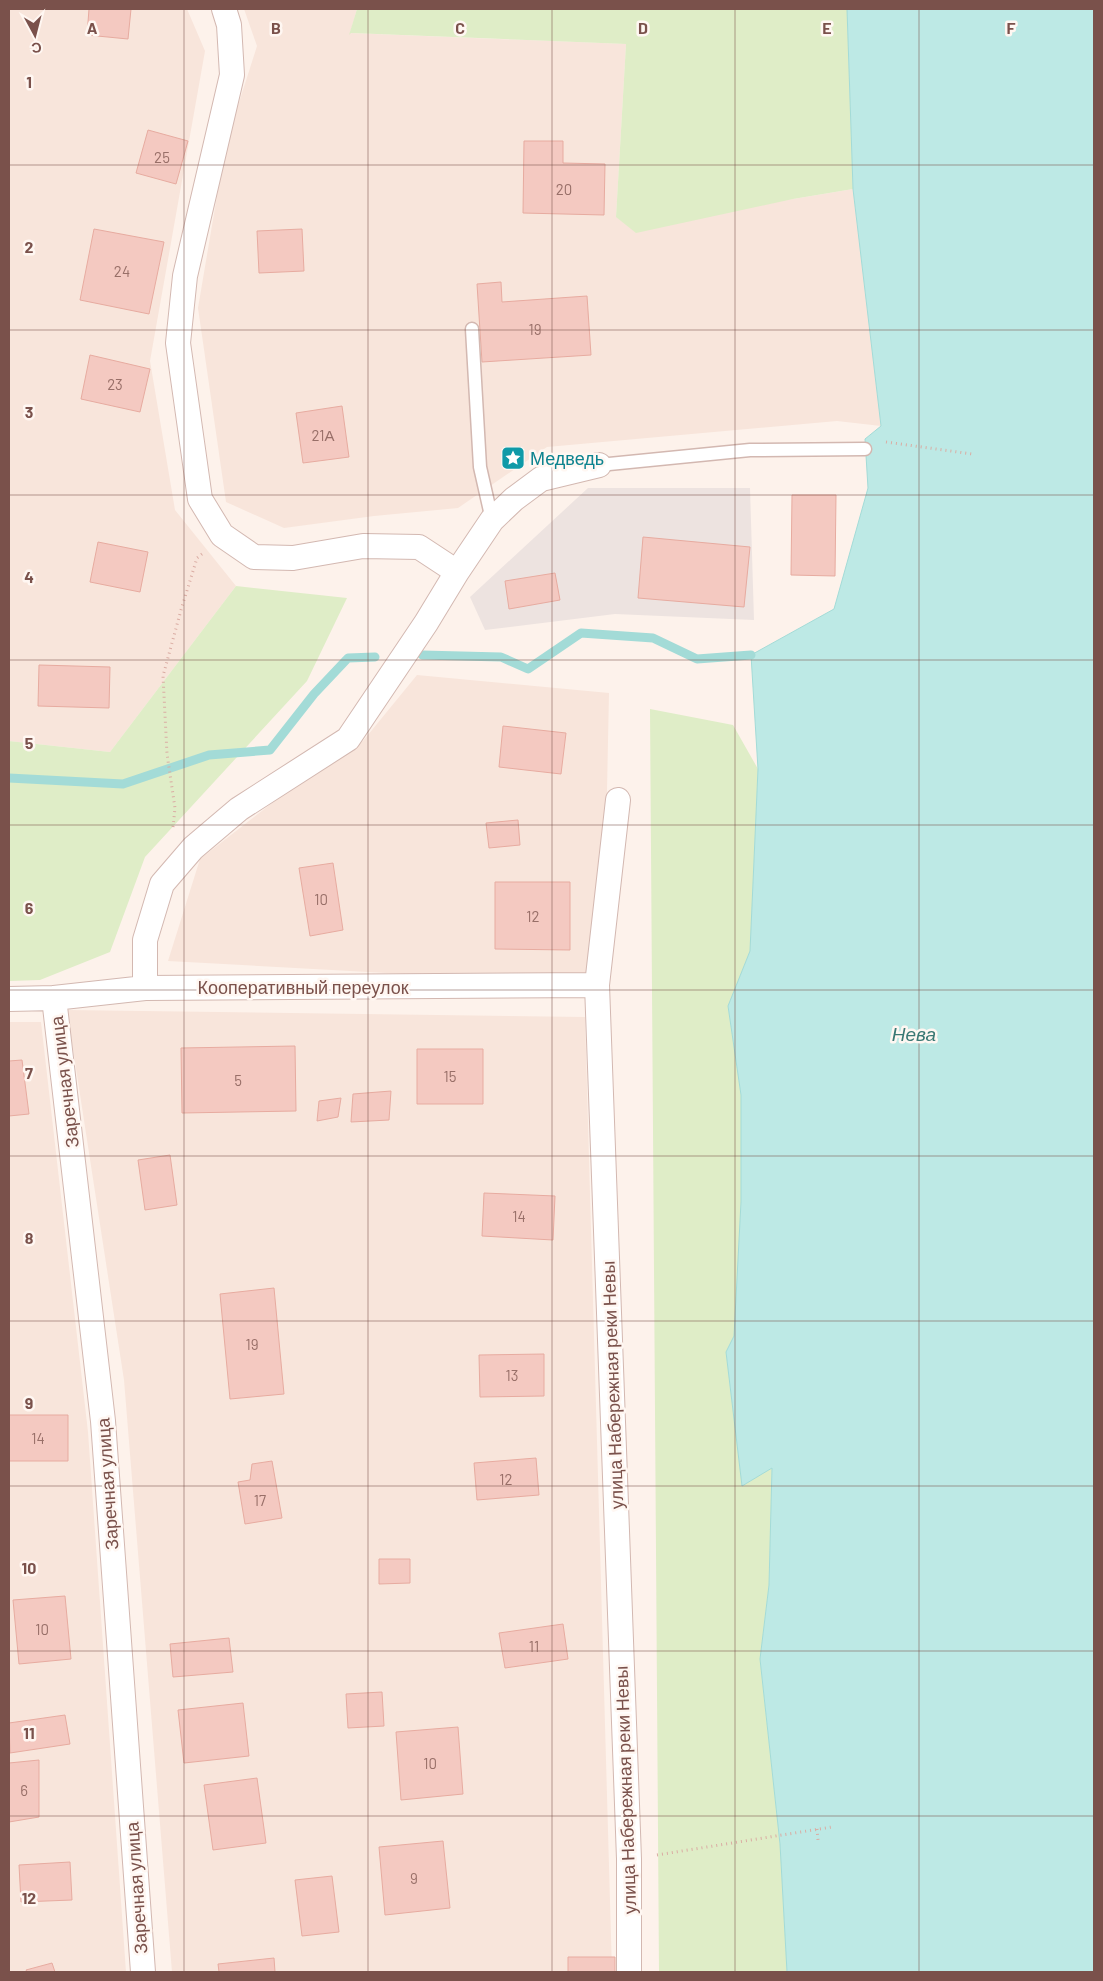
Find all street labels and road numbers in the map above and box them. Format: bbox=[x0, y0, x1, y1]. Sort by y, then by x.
street label: Кооперативный переулок bbox=[197, 976, 409, 998]
street label: Заречная улица bbox=[45, 1014, 83, 1149]
street label: улица Набережная реки Невы bbox=[597, 1260, 627, 1510]
street label: Заречная улица bbox=[91, 1416, 123, 1551]
street label: улица Набережная реки Невы bbox=[610, 1665, 640, 1915]
street label: Заречная улица bbox=[120, 1820, 152, 1955]

